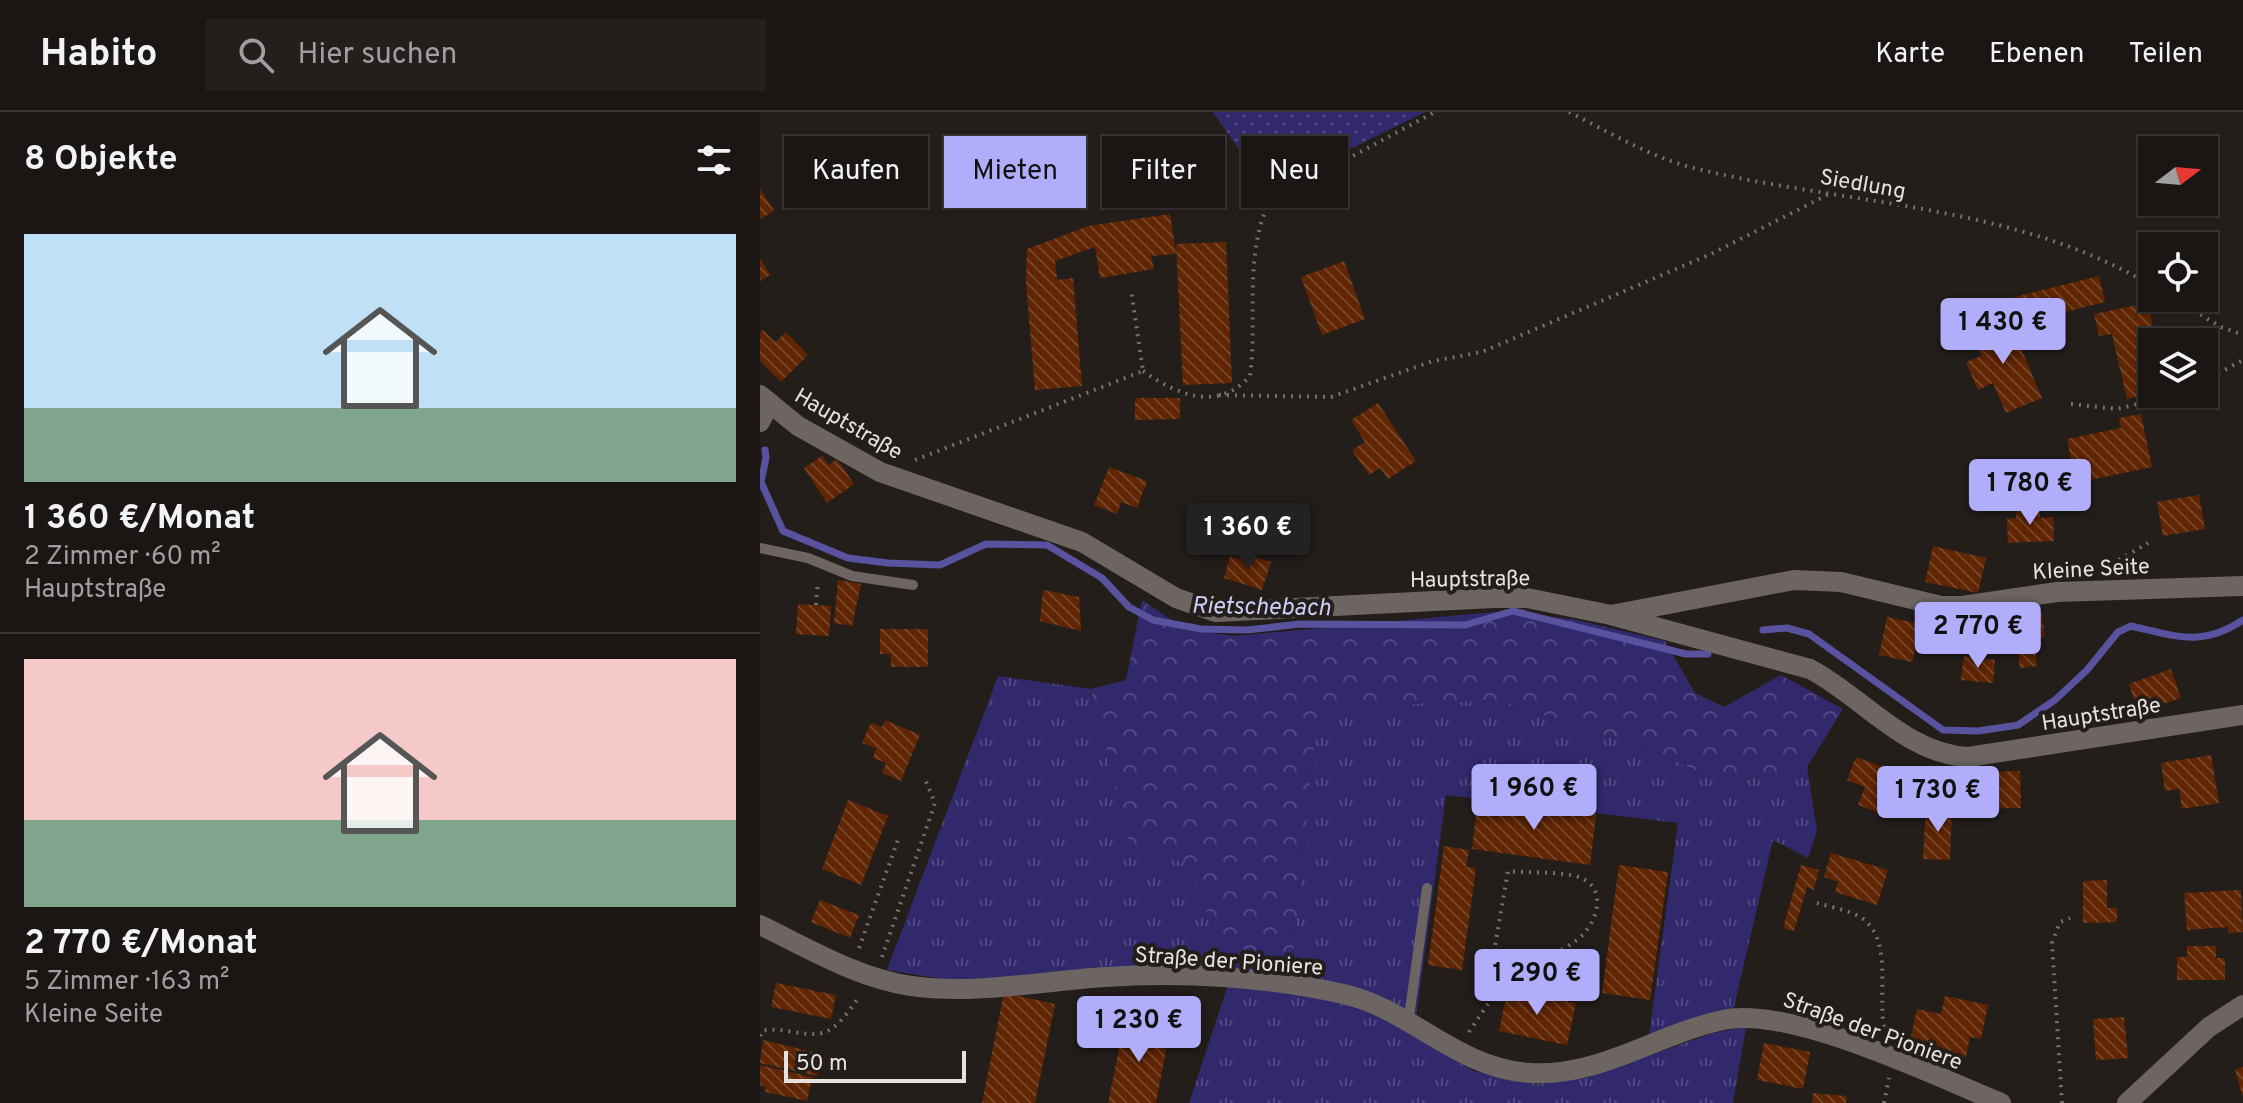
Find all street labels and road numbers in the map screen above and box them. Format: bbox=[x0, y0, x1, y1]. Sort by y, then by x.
street label: Siedlung bbox=[1817, 165, 1908, 206]
street label: Hauptstraße bbox=[789, 383, 907, 467]
street label: Kleine Seite bbox=[2032, 554, 2151, 587]
street label: Hauptstraße bbox=[1410, 566, 1530, 595]
street label: Hauptstraße bbox=[2040, 693, 2163, 738]
street label: Straße der Pioniere bbox=[1134, 942, 1324, 983]
street label: Straße der Pioniere bbox=[1779, 987, 1966, 1077]

